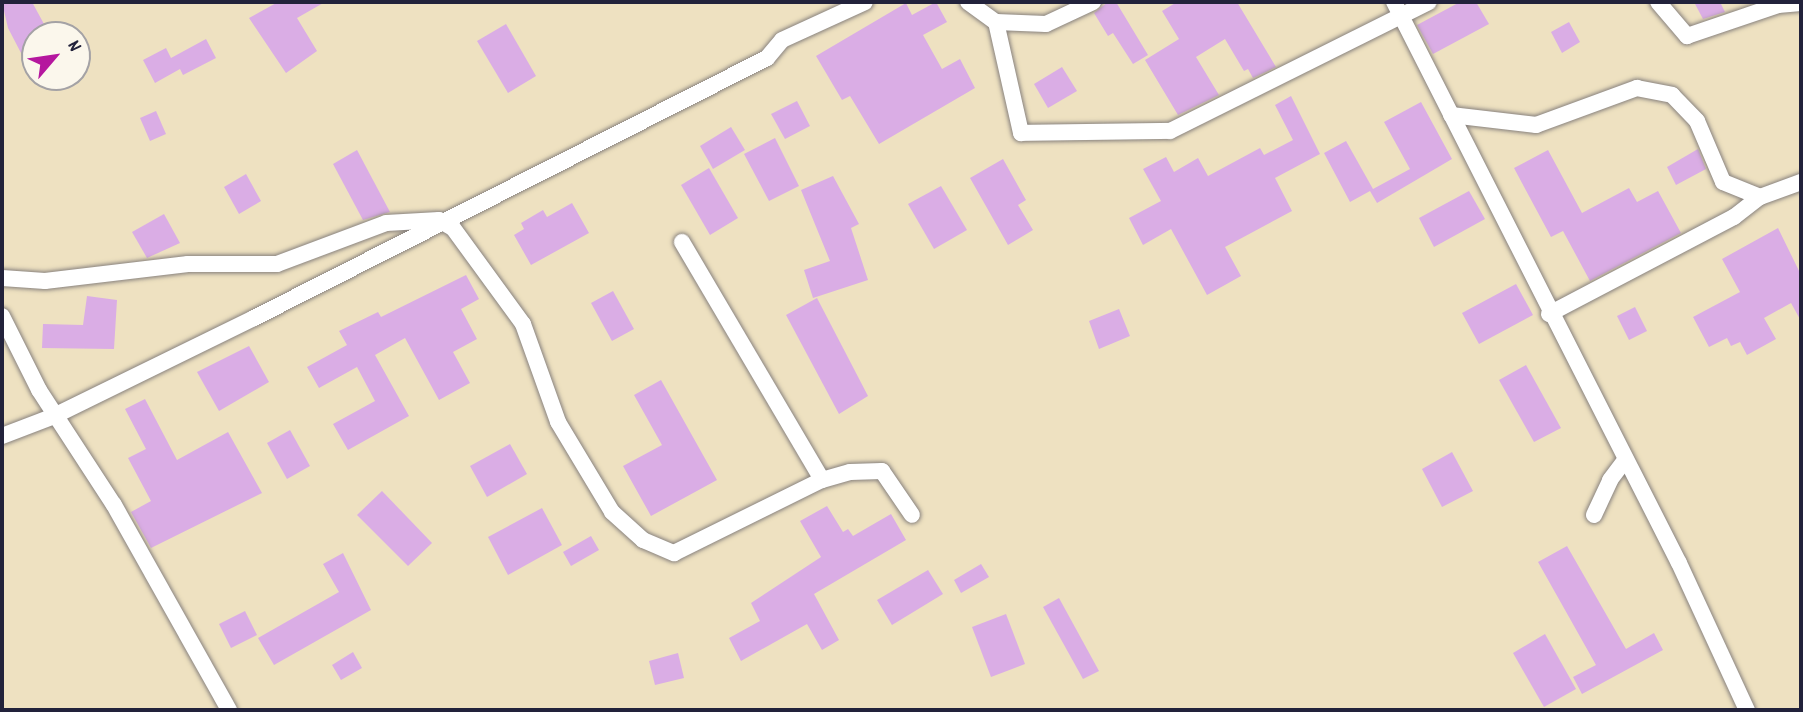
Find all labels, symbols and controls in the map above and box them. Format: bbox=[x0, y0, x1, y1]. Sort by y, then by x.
north arrow bbox=[21, 21, 91, 91]
text: N bbox=[59, 36, 87, 57]

